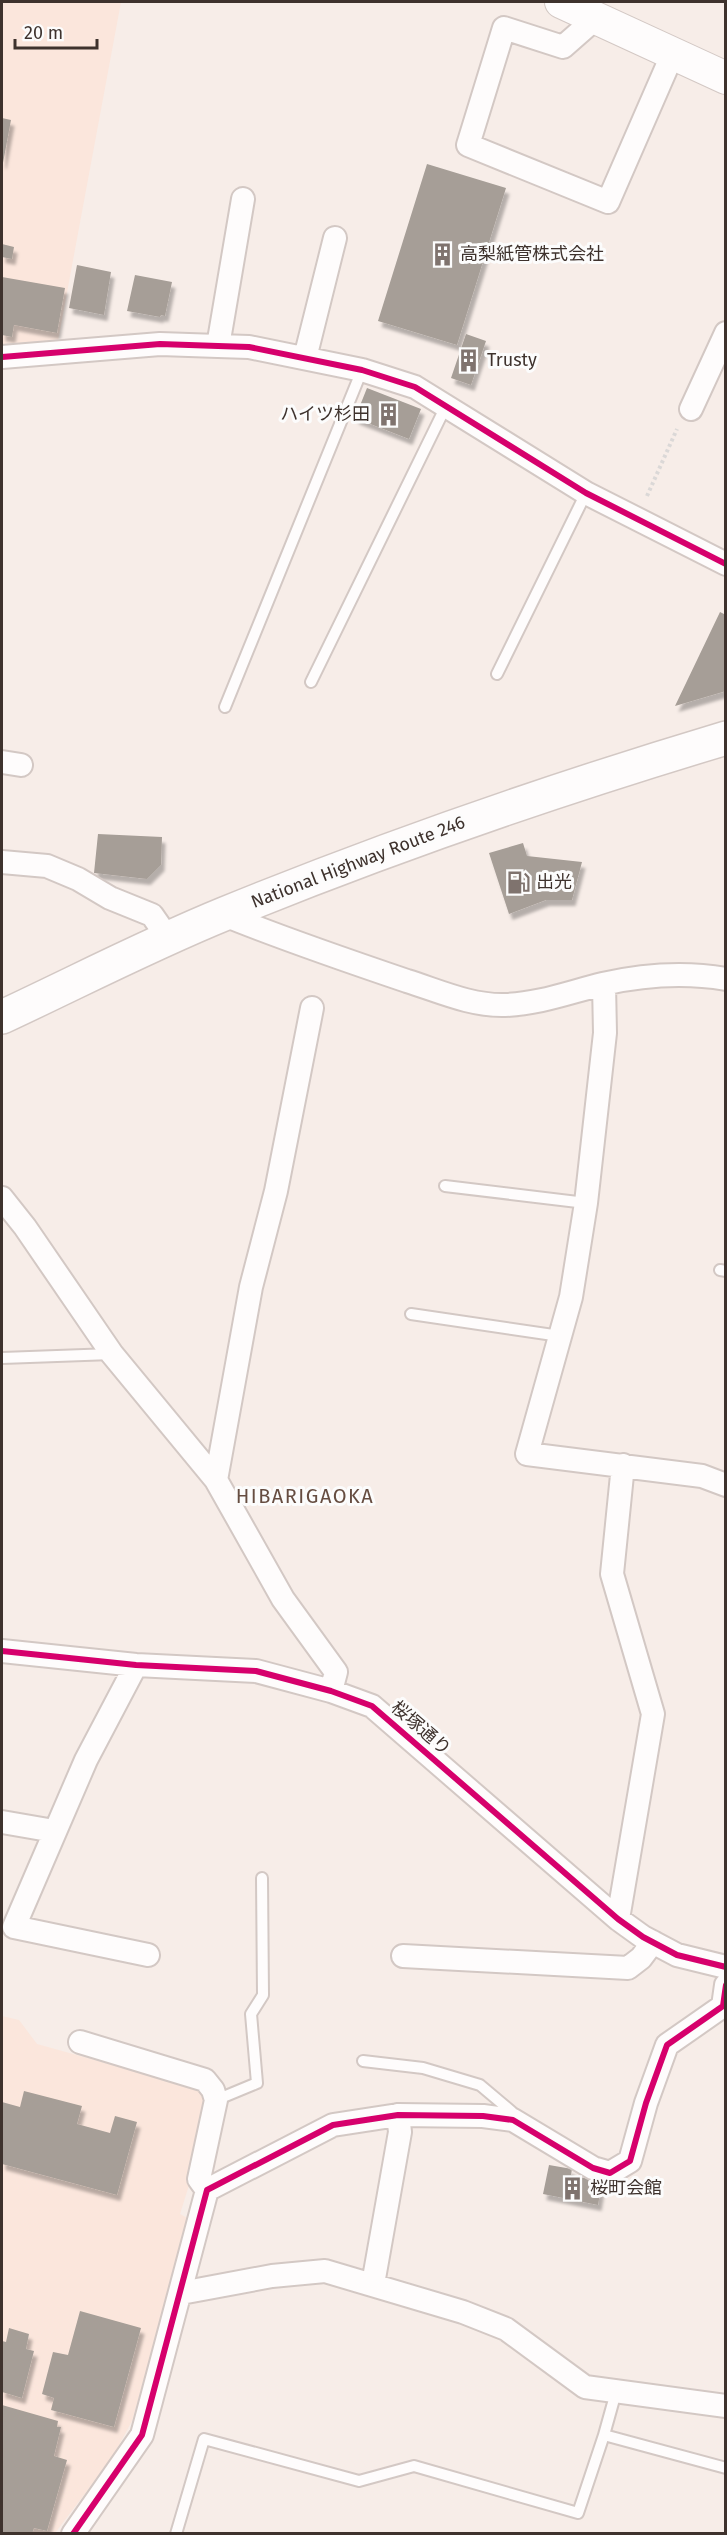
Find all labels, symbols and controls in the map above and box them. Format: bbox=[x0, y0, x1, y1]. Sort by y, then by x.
scale bar bbox=[15, 12, 98, 50]
text: 20 m bbox=[24, 22, 63, 44]
building icon: 高梨紙管株式会社 bbox=[429, 241, 455, 267]
place label: 高梨紙管株式会社 bbox=[460, 243, 604, 265]
building icon: Trusty bbox=[456, 347, 482, 373]
place label: Trusty bbox=[487, 349, 537, 371]
building icon: ハイツ杉田 bbox=[375, 401, 401, 427]
place label: ハイツ杉田 bbox=[280, 403, 370, 425]
street label: National Highway Route 246 bbox=[248, 811, 468, 913]
fuel station icon: 出光 bbox=[505, 869, 531, 895]
place label: 出光 bbox=[536, 871, 572, 893]
district label: HIBARIGAOKA bbox=[236, 1484, 374, 1508]
street label: 桜塚通り bbox=[387, 1696, 455, 1760]
building icon: 桜町会館 bbox=[559, 2175, 585, 2201]
place label: 桜町会館 bbox=[590, 2177, 662, 2199]

